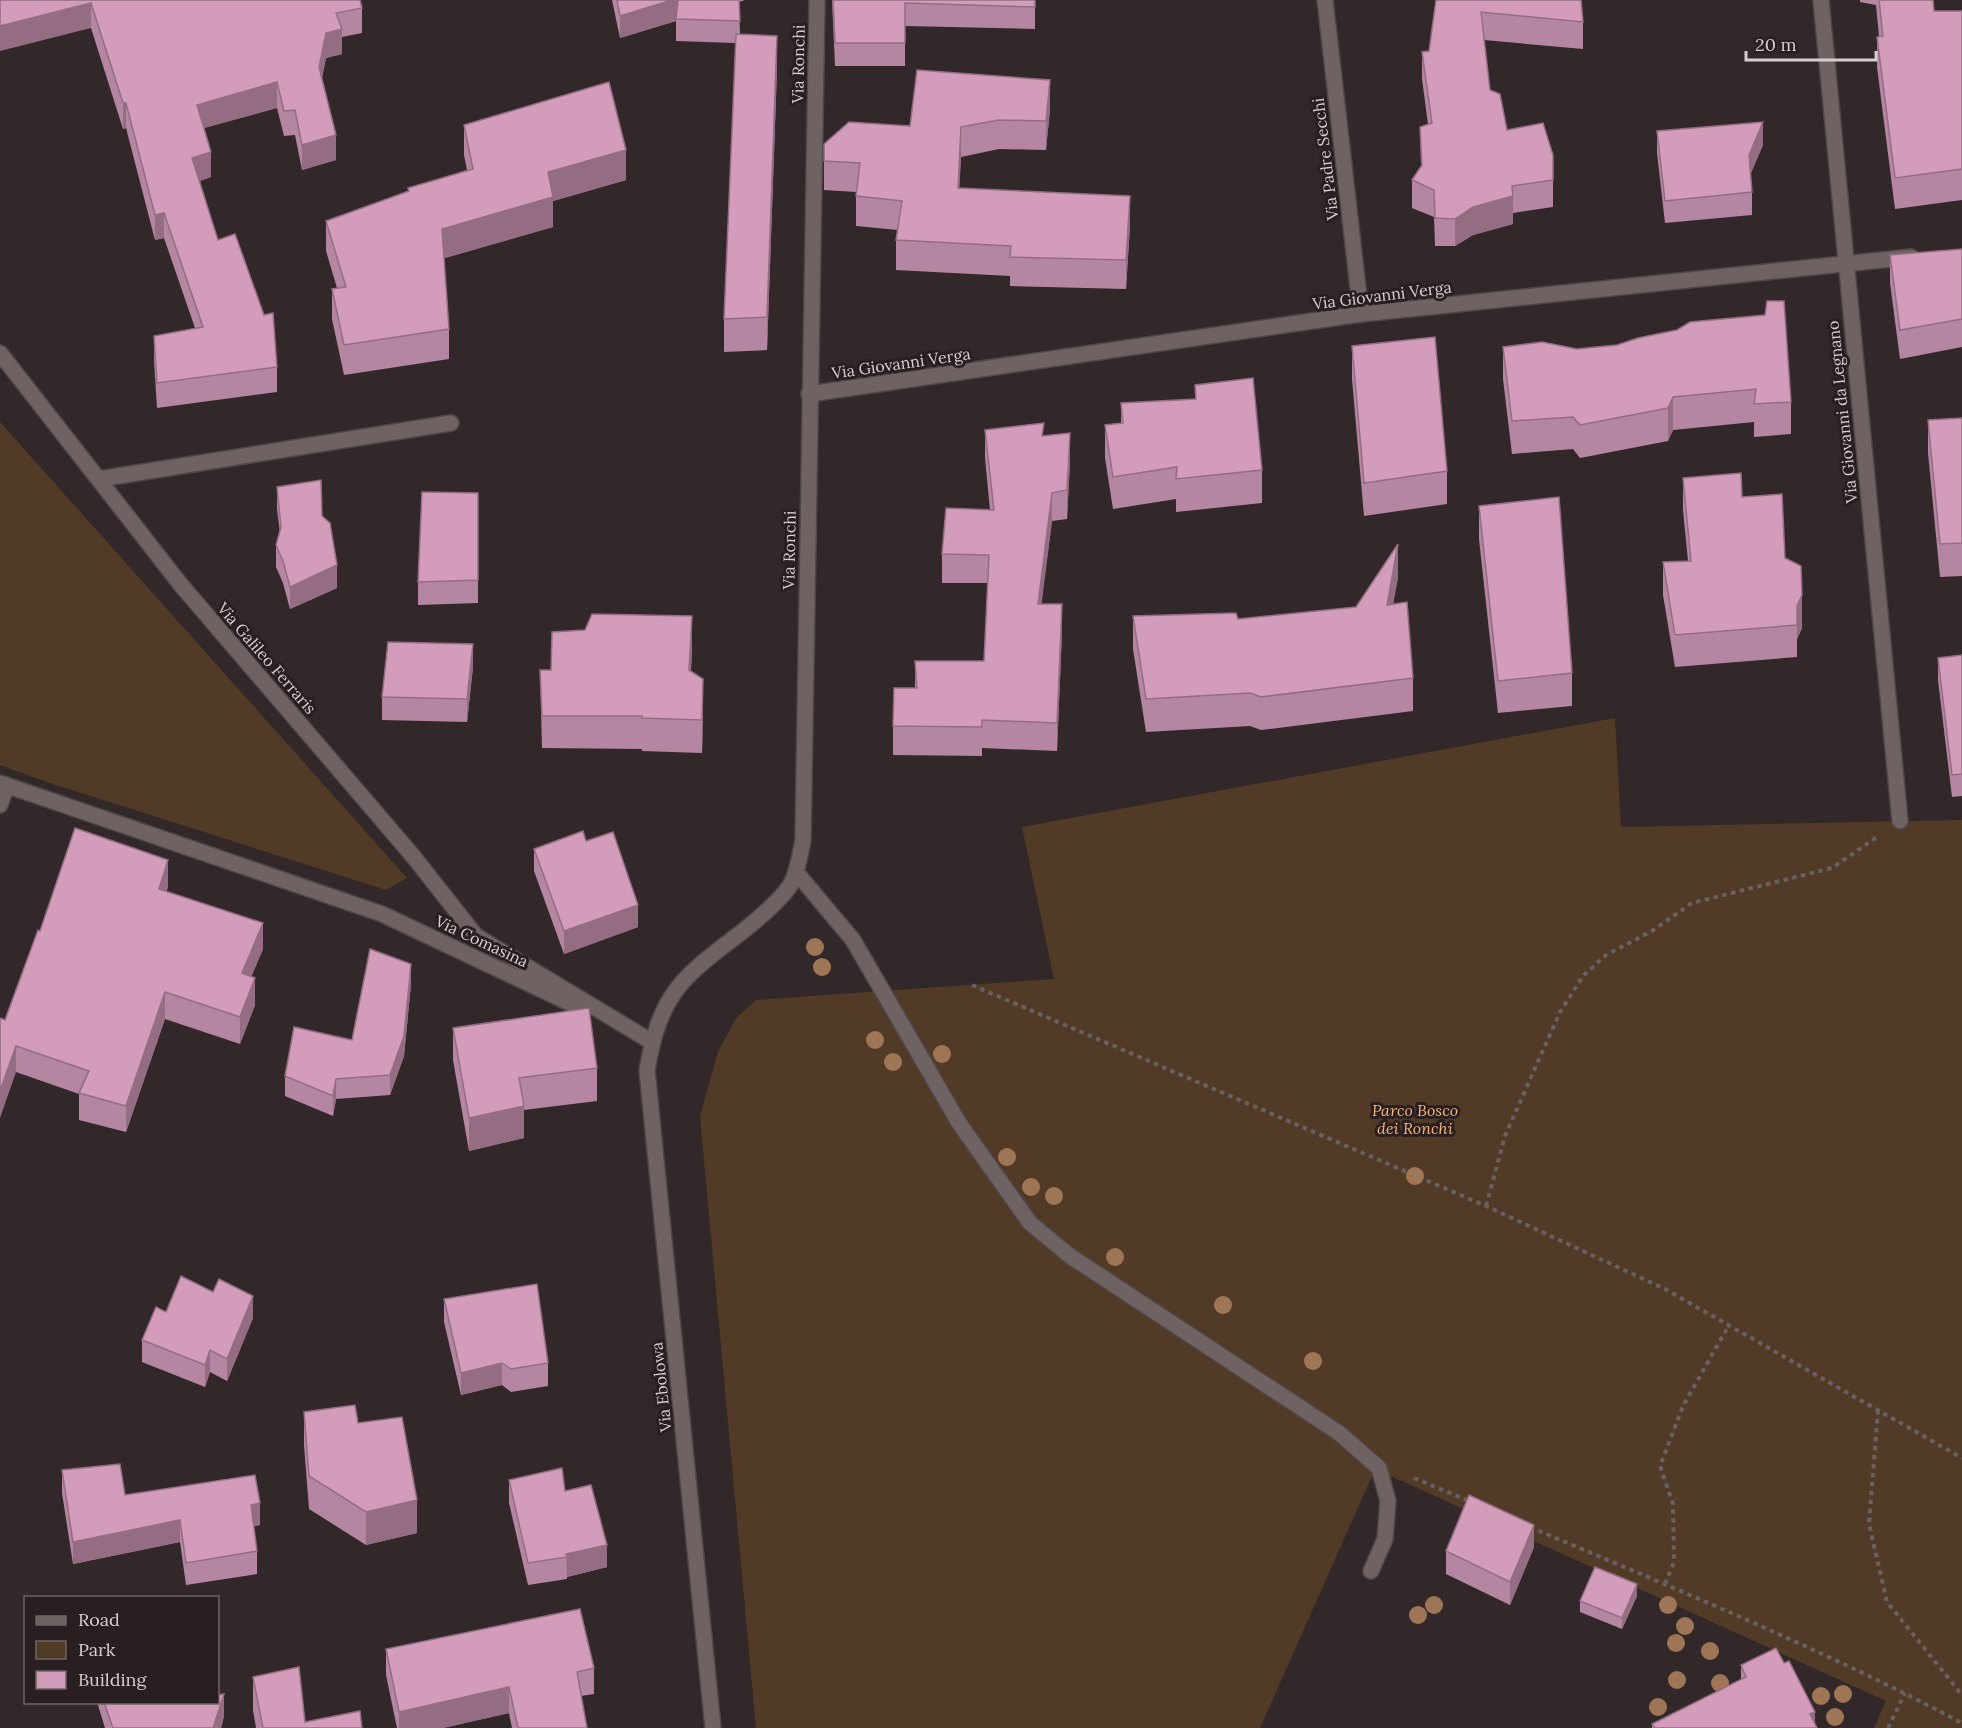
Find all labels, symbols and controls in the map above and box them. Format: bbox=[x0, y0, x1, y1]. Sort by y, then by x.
street label: Via Ronchi bbox=[787, 24, 809, 105]
scale bar bbox=[1746, 24, 1876, 62]
text: 20 m bbox=[1755, 33, 1797, 56]
street label: Via Padre Secchi bbox=[1308, 97, 1343, 222]
street label: Via Giovanni Verga bbox=[1310, 277, 1453, 314]
street label: Via Giovanni da Legnano bbox=[1822, 320, 1862, 505]
street label: Via Giovanni Verga bbox=[829, 343, 972, 383]
street label: Via Ronchi bbox=[778, 510, 800, 591]
street label: Via Galileo Ferraris bbox=[213, 597, 321, 718]
street label: Via Comasina bbox=[431, 910, 532, 971]
park label: Parco Bosco dei Ronchi bbox=[1372, 1100, 1458, 1138]
street label: Via Ebolowa bbox=[646, 1341, 676, 1434]
legend bbox=[24, 1596, 219, 1704]
text: Road bbox=[78, 1608, 120, 1631]
text: Park bbox=[78, 1638, 116, 1661]
text: Building bbox=[78, 1668, 148, 1691]

